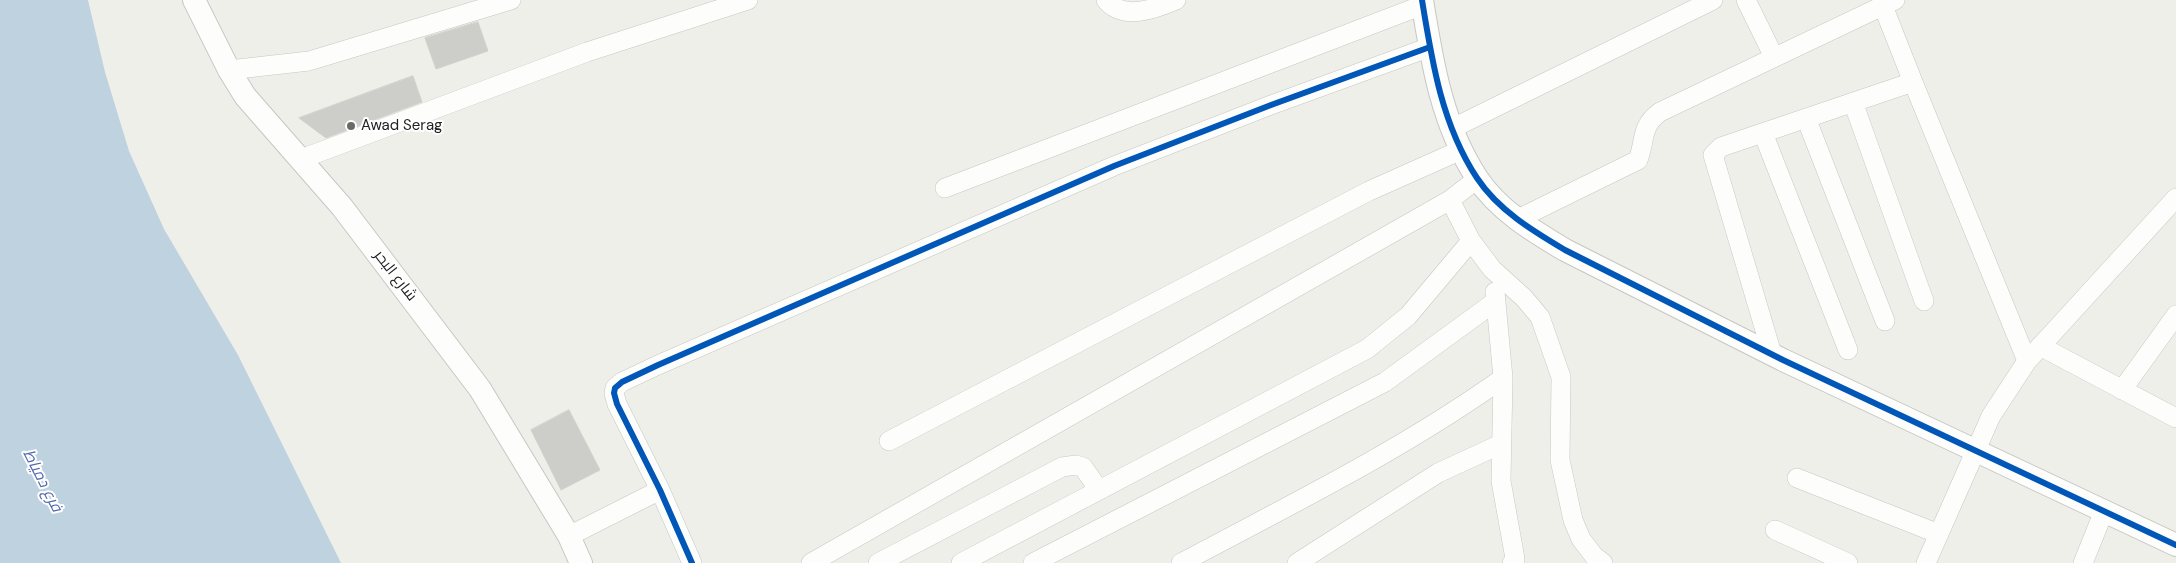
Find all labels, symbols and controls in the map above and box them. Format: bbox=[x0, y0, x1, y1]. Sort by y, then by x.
place label: Awad Serag bbox=[361, 117, 442, 135]
marker: Awad Serag bbox=[345, 120, 357, 132]
street label: شارع البحر bbox=[370, 247, 420, 305]
water label: فرع دمياط bbox=[18, 447, 66, 515]

